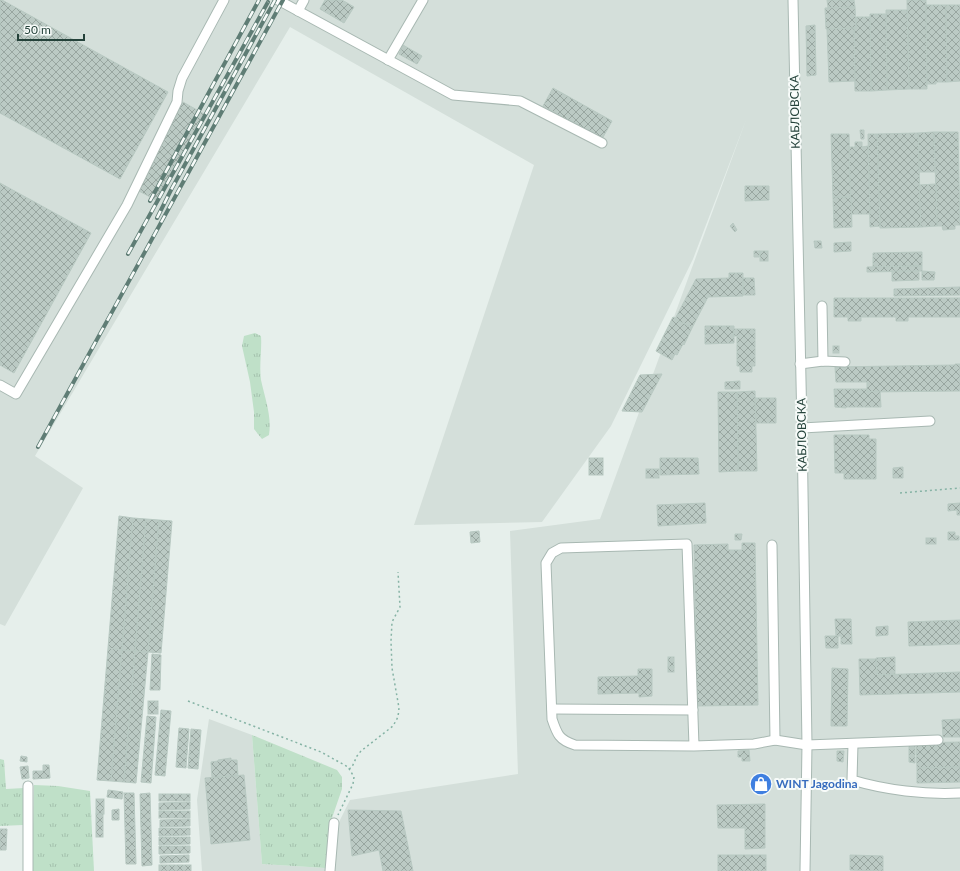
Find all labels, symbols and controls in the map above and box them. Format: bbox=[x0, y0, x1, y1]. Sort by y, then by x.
scale bar bbox=[18, 16, 84, 42]
text: 50 m bbox=[24, 22, 51, 37]
street label: КАБЛОВСКА bbox=[786, 74, 803, 149]
street label: КАБЛОВСКА bbox=[793, 397, 810, 472]
shop icon: WINT Jagodina bbox=[748, 771, 774, 797]
place label: WINT Jagodina bbox=[776, 776, 858, 791]

